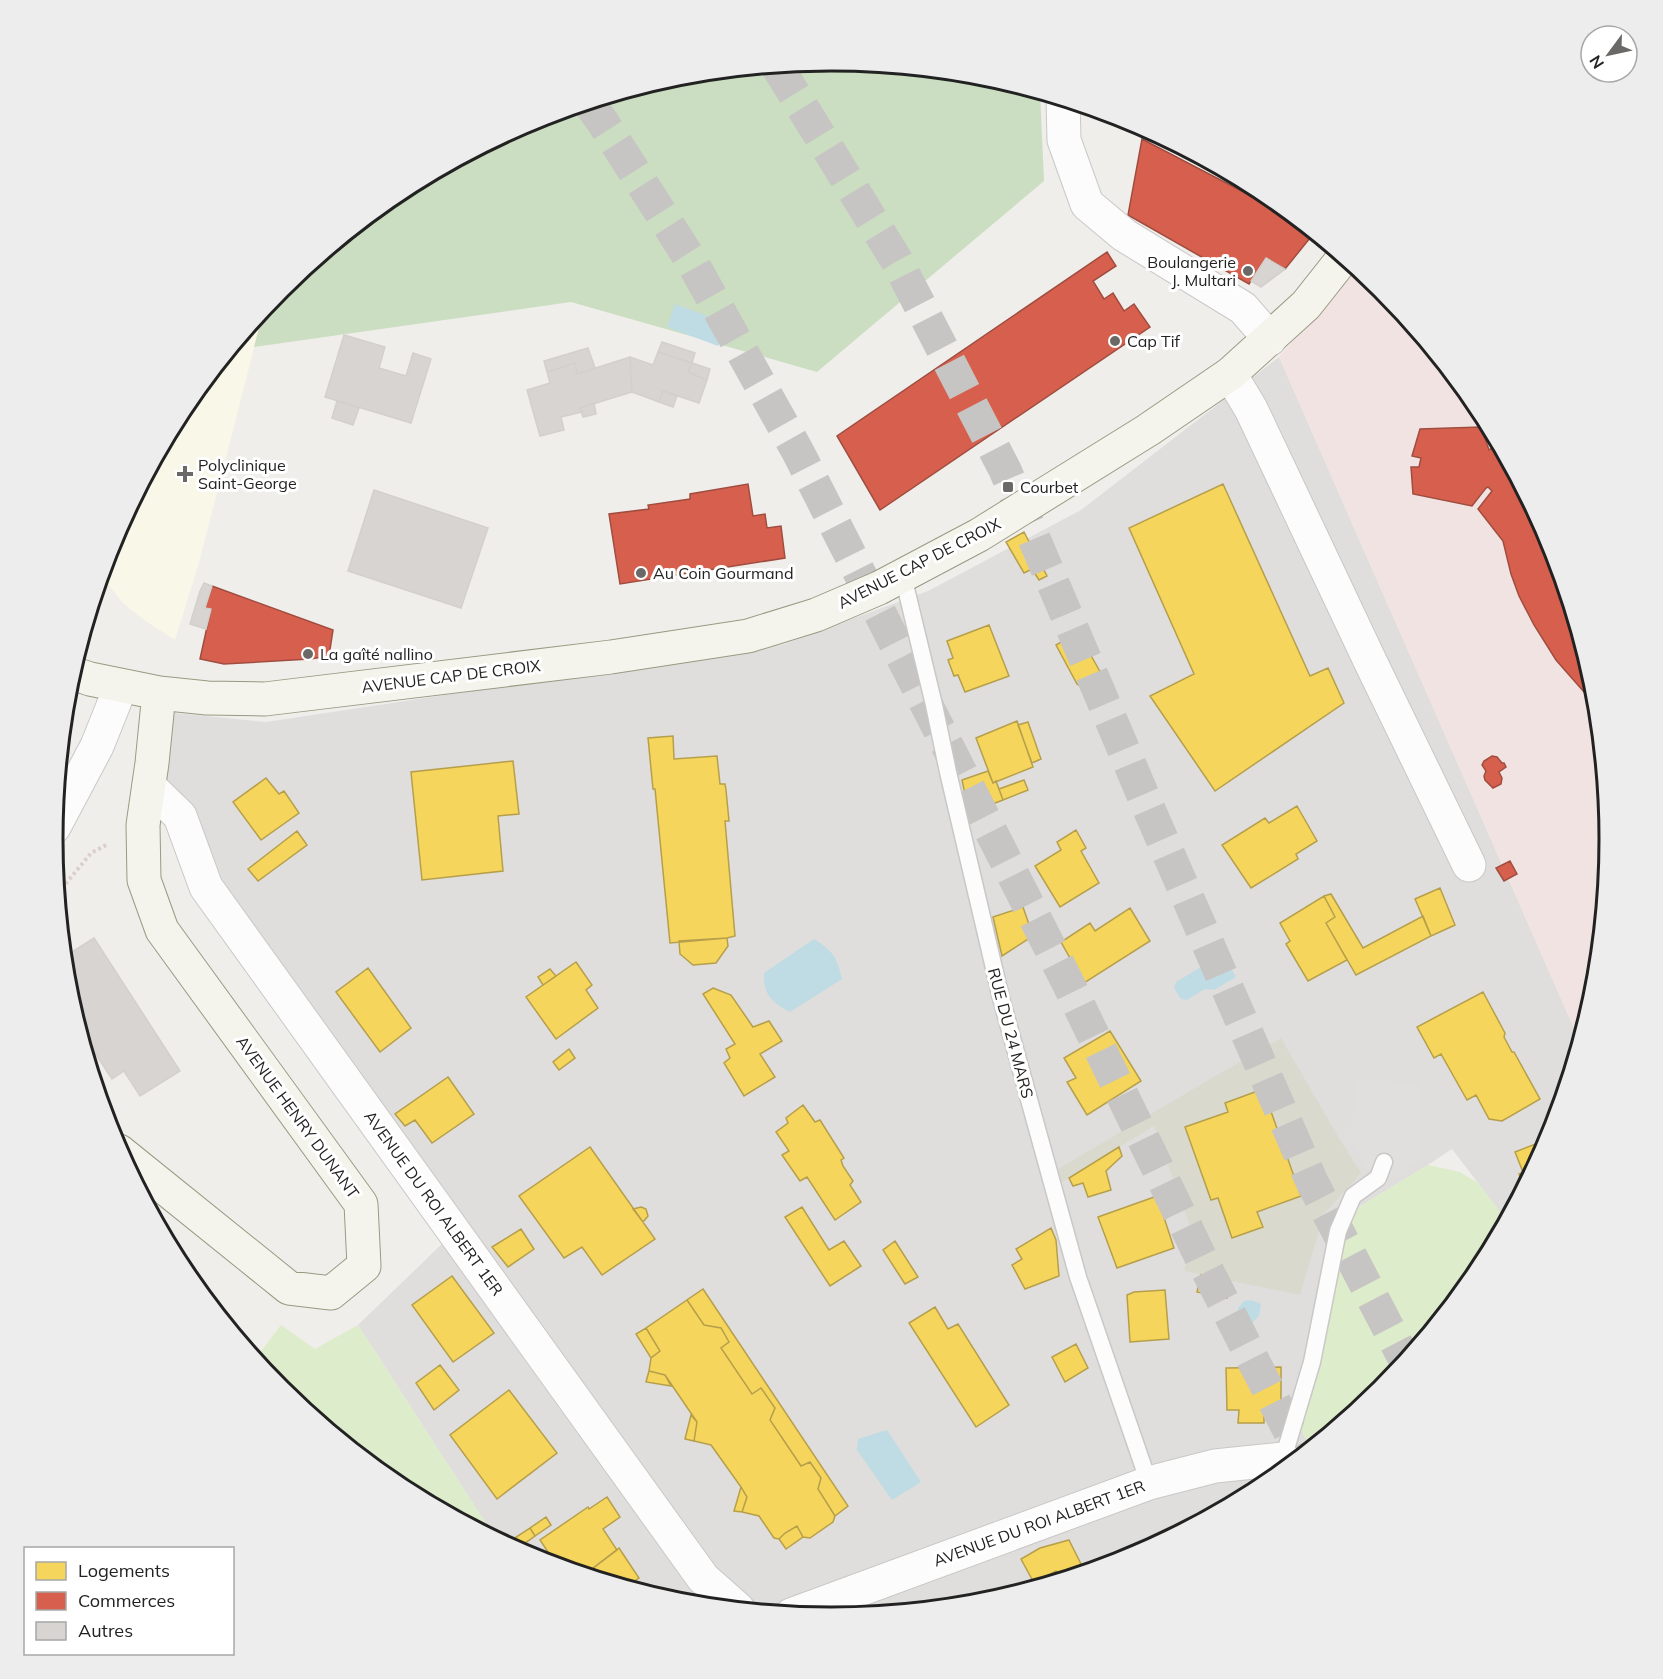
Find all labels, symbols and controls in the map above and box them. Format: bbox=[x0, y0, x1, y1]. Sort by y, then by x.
north arrow bbox=[1579, 24, 1639, 84]
text: N bbox=[1585, 52, 1608, 73]
place label: Boulangerie J. Multari bbox=[1147, 252, 1236, 290]
marker: Boulangerie J. Multari bbox=[1241, 264, 1255, 278]
place label: Cap Tif bbox=[1127, 331, 1181, 351]
marker: Cap Tif bbox=[1108, 334, 1122, 348]
place label: Polyclinique Saint-George bbox=[198, 455, 297, 493]
marker: Polyclinique Saint-George bbox=[176, 465, 194, 483]
place label: Courbet bbox=[1020, 477, 1079, 497]
marker: Courbet bbox=[1001, 480, 1015, 494]
street label: AVENUE CAP DE CROIX bbox=[834, 513, 1004, 613]
place label: Au Coin Gourmand bbox=[653, 563, 794, 583]
marker: Au Coin Gourmand bbox=[634, 566, 648, 580]
place label: La gaîté nallino bbox=[320, 644, 433, 664]
marker: La gaîté nallino bbox=[301, 647, 315, 661]
street label: AVENUE CAP DE CROIX bbox=[360, 655, 542, 697]
street label: RUE DU 24 MARS bbox=[984, 966, 1038, 1100]
street label: AVENUE HENRY DUNANT bbox=[232, 1032, 364, 1202]
street label: AVENUE DU ROI ALBERT 1ER bbox=[360, 1107, 508, 1299]
street label: AVENUE DU ROI ALBERT 1ER bbox=[931, 1475, 1147, 1571]
legend bbox=[24, 1547, 234, 1655]
text: Logements bbox=[78, 1559, 170, 1582]
text: Commerces bbox=[78, 1589, 175, 1612]
text: Autres bbox=[78, 1619, 133, 1642]

